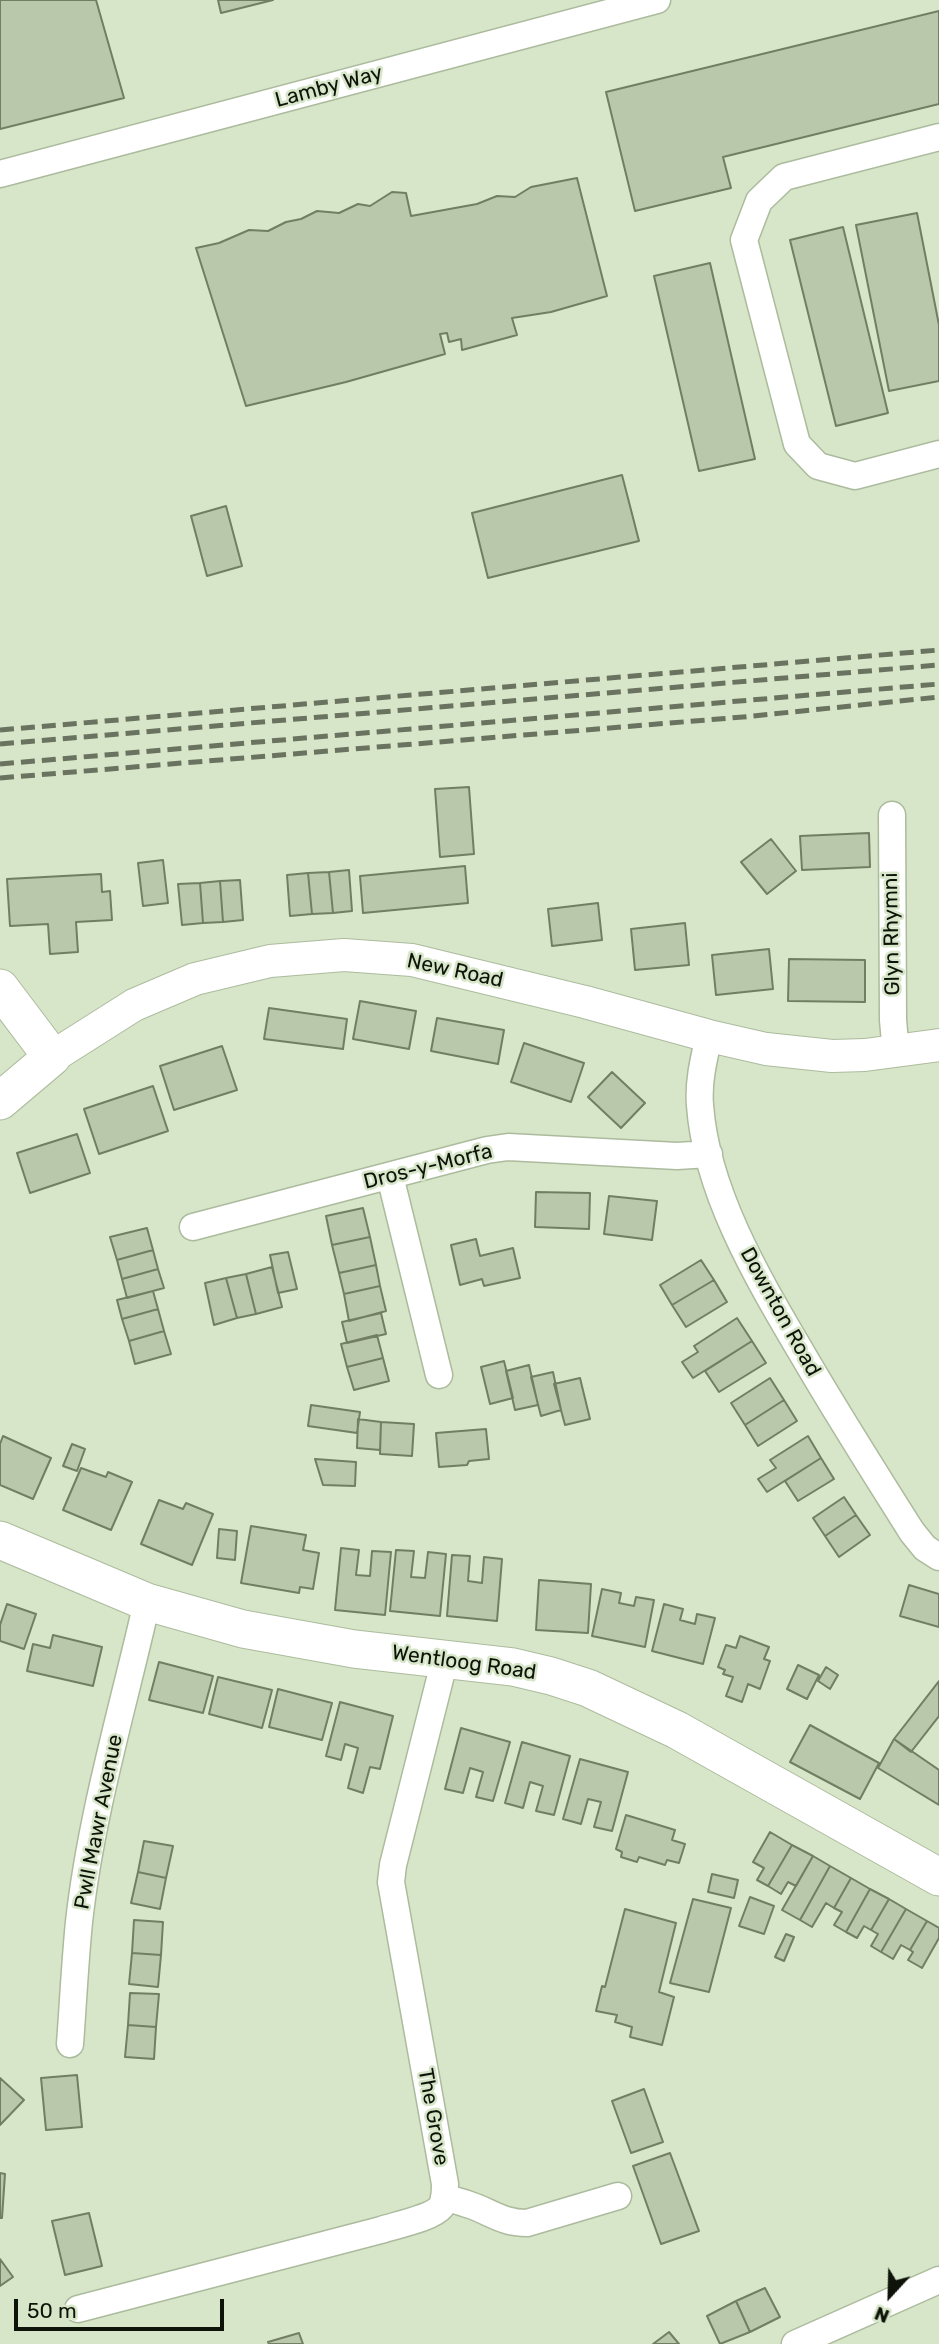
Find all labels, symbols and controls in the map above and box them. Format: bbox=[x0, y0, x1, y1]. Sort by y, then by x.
street label: Lamby Way bbox=[273, 61, 385, 113]
street label: Glyn Rhymni bbox=[878, 872, 906, 996]
street label: New Road bbox=[405, 949, 505, 993]
street label: Dros-y-Morfa bbox=[361, 1139, 495, 1195]
street label: Downton Road bbox=[734, 1243, 826, 1381]
street label: Wentloog Road bbox=[390, 1640, 538, 1686]
street label: Pwll Mawr Avenue bbox=[70, 1733, 128, 1911]
street label: The Grove bbox=[412, 2066, 454, 2168]
north arrow bbox=[855, 2260, 925, 2330]
scale bar bbox=[18, 2284, 228, 2328]
text: 50 m bbox=[27, 2298, 77, 2323]
text: N bbox=[871, 2302, 893, 2328]

